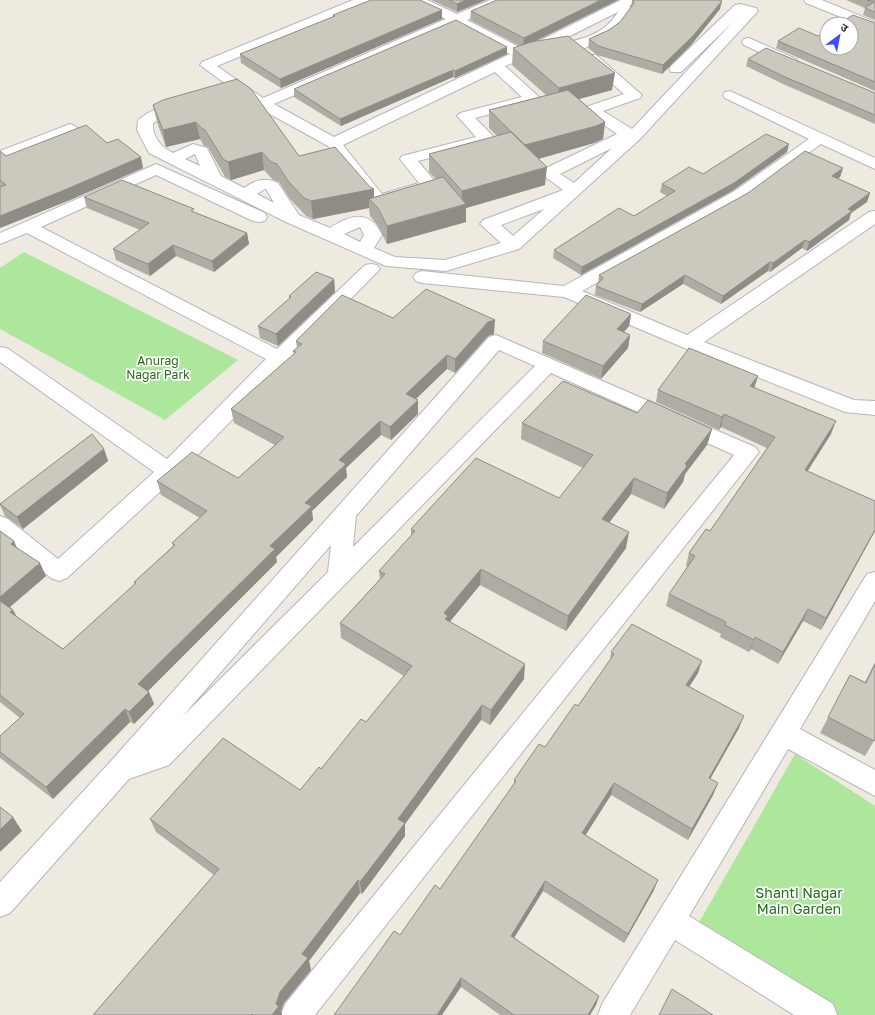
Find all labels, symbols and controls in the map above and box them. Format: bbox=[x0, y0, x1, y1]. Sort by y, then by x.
north arrow bbox=[819, 16, 859, 56]
text: उ bbox=[838, 20, 851, 35]
park label: Anurag Nagar Park bbox=[126, 353, 190, 382]
park label: Shanti Nagar Main Garden bbox=[755, 884, 843, 917]

